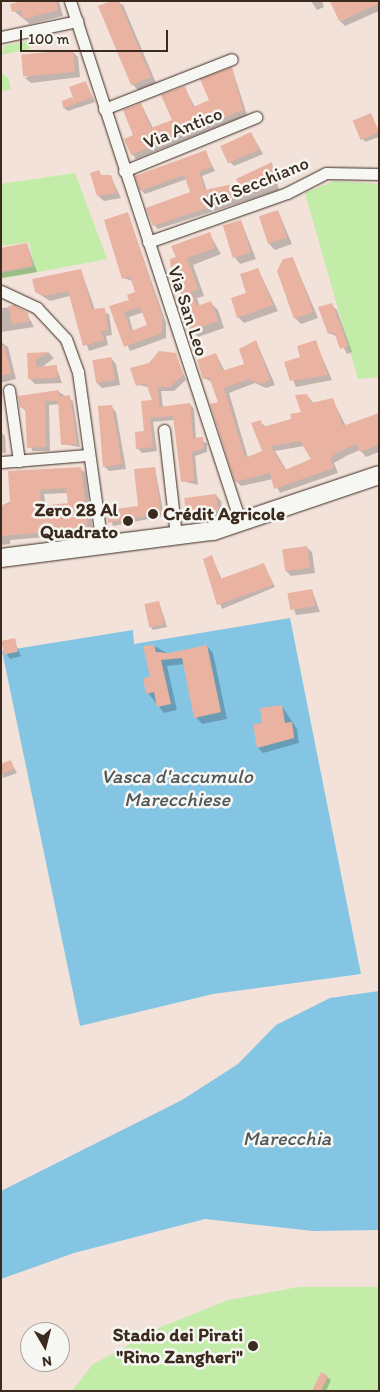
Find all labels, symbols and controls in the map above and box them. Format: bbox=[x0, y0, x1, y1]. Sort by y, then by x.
scale bar bbox=[22, 20, 170, 52]
text: 100 m bbox=[28, 30, 69, 48]
street label: Via Antico bbox=[140, 102, 226, 154]
street label: Via Secchiano bbox=[200, 151, 312, 215]
street label: Via San Leo bbox=[163, 263, 213, 359]
place label: Zero 28 Al Quadrato bbox=[34, 499, 118, 543]
place label: Crédit Agricole bbox=[163, 503, 285, 525]
marker: Crédit Agricole bbox=[147, 508, 159, 520]
marker: Zero 28 Al Quadrato bbox=[122, 515, 134, 527]
water label: Vasca d'accumulo Marecchiese bbox=[101, 764, 253, 811]
water label: Marecchia bbox=[243, 1126, 331, 1150]
north arrow bbox=[20, 1322, 70, 1372]
place label: Stadio dei Pirati "Rino Zangheri" bbox=[113, 1324, 243, 1368]
marker: Stadio dei Pirati "Rino Zangheri" bbox=[247, 1340, 259, 1352]
text: N bbox=[41, 1352, 53, 1370]

